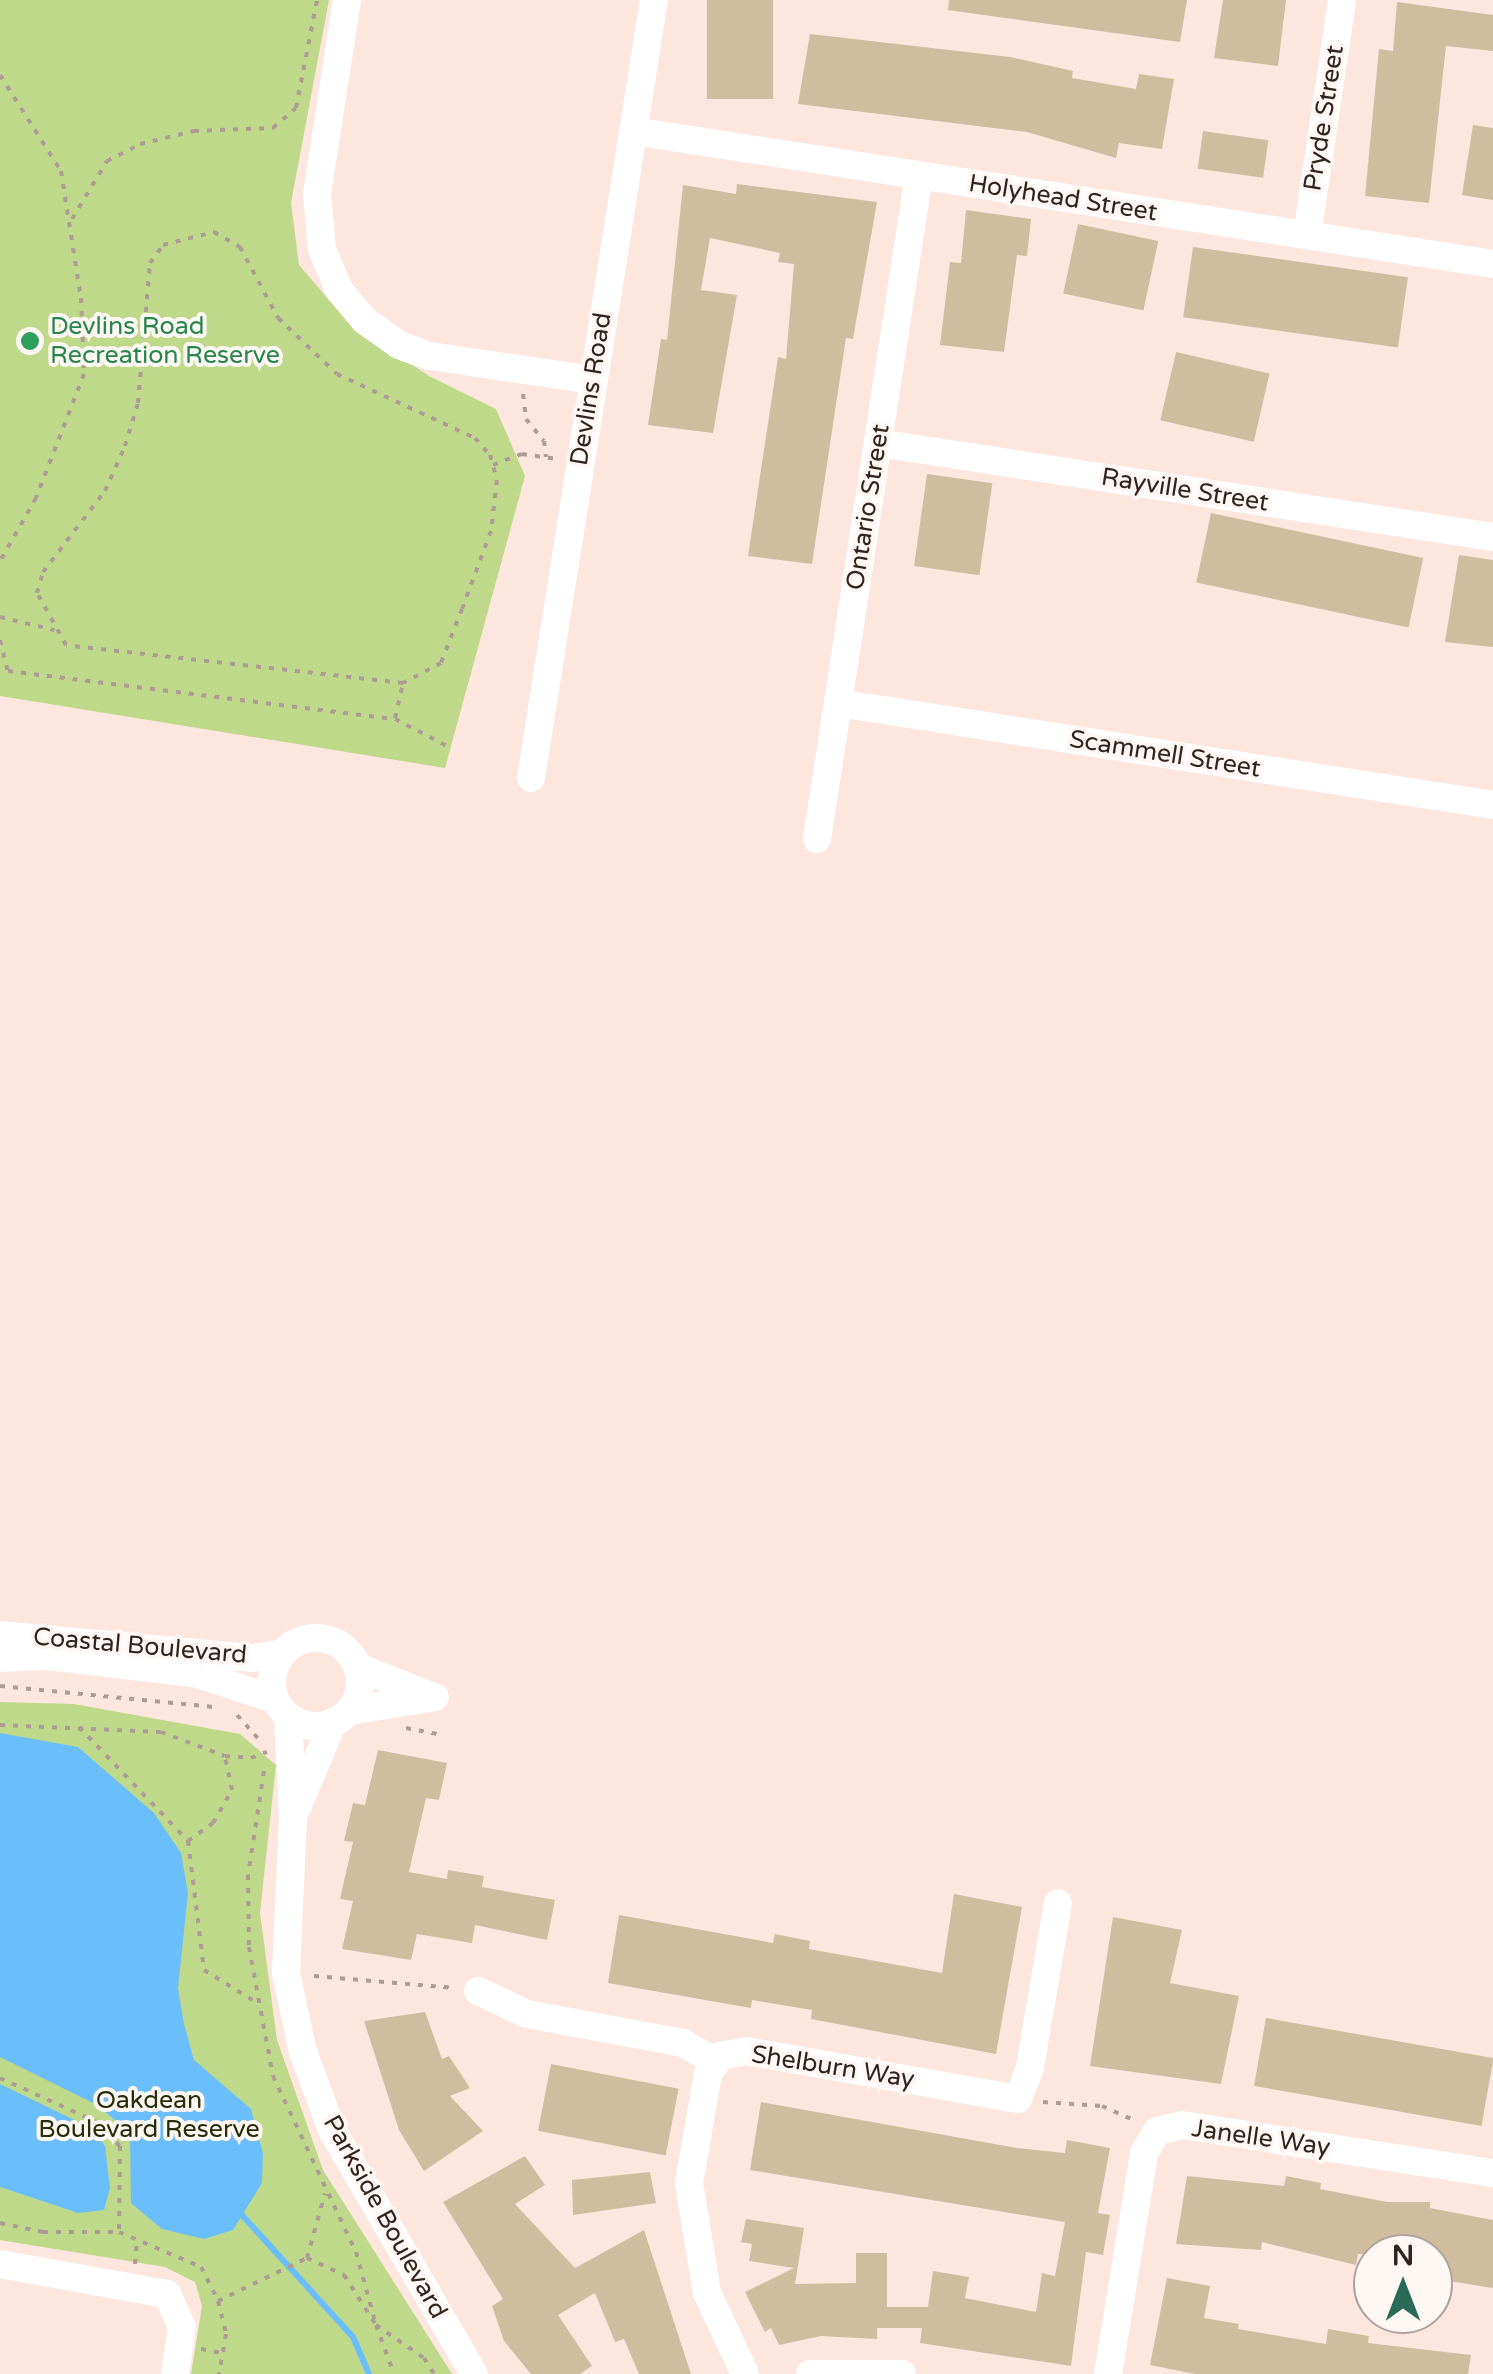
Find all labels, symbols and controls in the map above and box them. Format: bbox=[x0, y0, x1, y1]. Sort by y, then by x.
street label: Pryde Street bbox=[1298, 43, 1350, 193]
street label: Holyhead Street bbox=[967, 168, 1159, 228]
street label: Devlins Road bbox=[564, 310, 618, 468]
place label: Devlins Road Recreation Reserve bbox=[50, 312, 280, 371]
marker: Devlins Road Recreation Reserve bbox=[19, 330, 41, 352]
street label: Ontario Street bbox=[840, 422, 896, 592]
street label: Rayville Street bbox=[1099, 462, 1271, 518]
street label: Scammell Street bbox=[1067, 724, 1263, 784]
street label: Coastal Boulevard bbox=[32, 1622, 248, 1670]
street label: Shelburn Way bbox=[749, 2039, 917, 2095]
park label: Oakdean Boulevard Reserve bbox=[38, 2086, 260, 2145]
street label: Parkside Boulevard bbox=[317, 2110, 453, 2324]
street label: Janelle Way bbox=[1190, 2113, 1332, 2163]
north arrow bbox=[1353, 2234, 1453, 2334]
text: N bbox=[1392, 2239, 1414, 2273]

